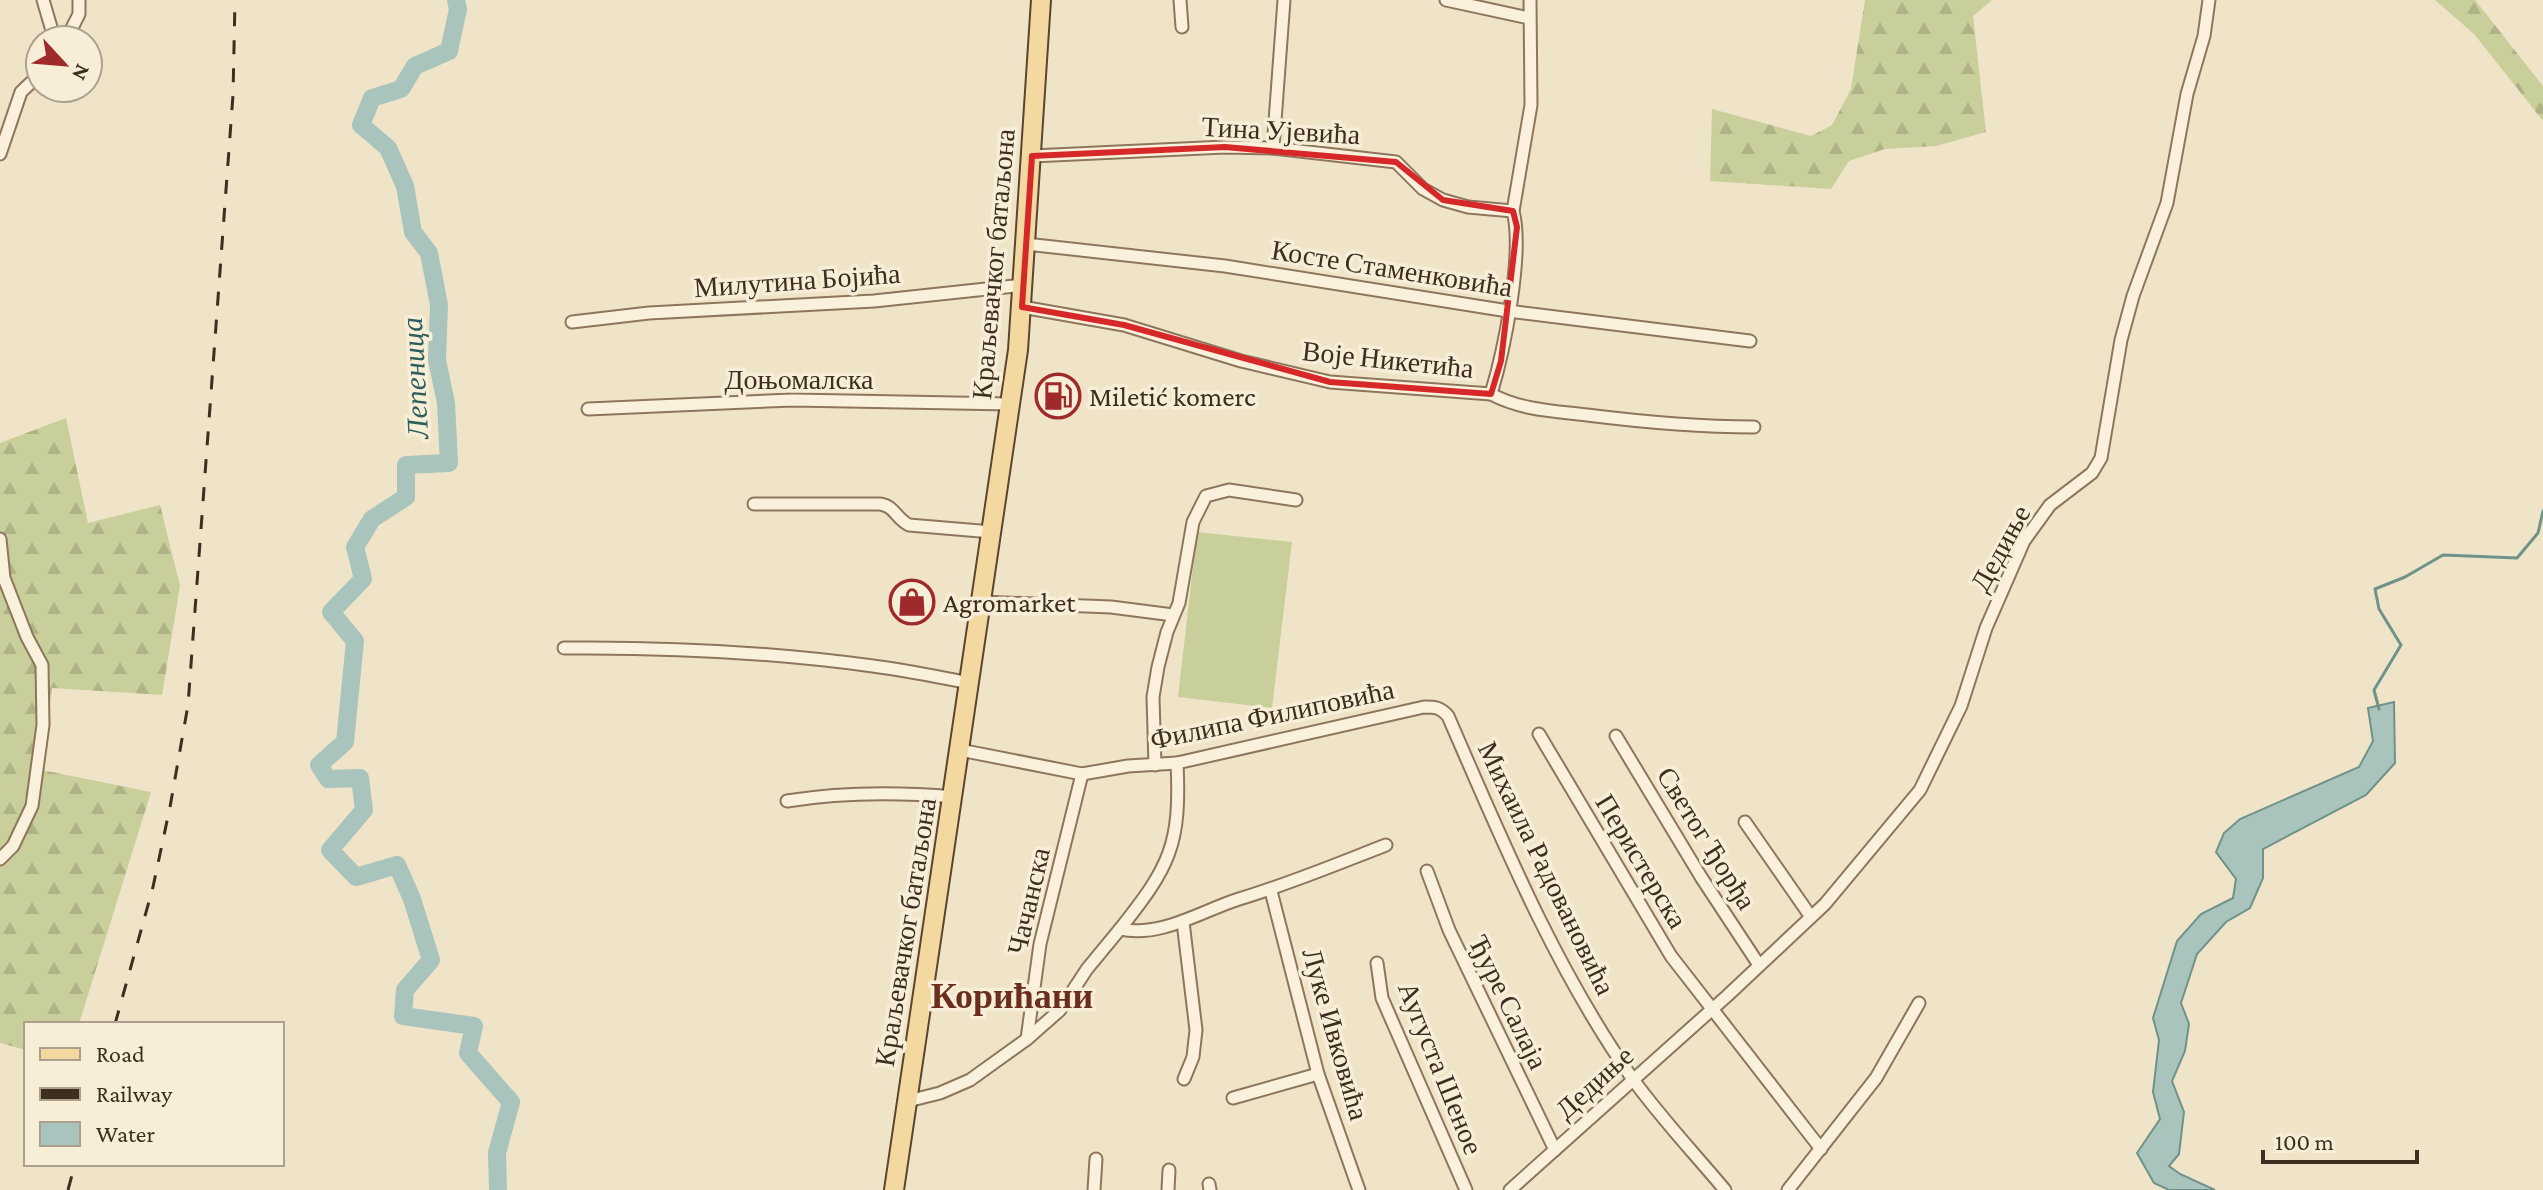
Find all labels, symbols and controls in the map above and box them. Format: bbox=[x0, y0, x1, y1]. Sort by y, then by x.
north arrow bbox=[24, 24, 104, 104]
text: N bbox=[67, 60, 96, 85]
street label: Тина Ујевића bbox=[1201, 111, 1362, 150]
street label: Краљевачког батаљона bbox=[966, 127, 1021, 401]
street label: Косте Стаменковића bbox=[1269, 234, 1515, 303]
street label: Милутина Бојића bbox=[693, 258, 902, 303]
water label: Лепеница bbox=[395, 316, 434, 441]
street label: Воје Никетића bbox=[1301, 335, 1476, 384]
street label: Доњомалска bbox=[724, 364, 874, 395]
fuel station icon: Miletić komerc bbox=[1034, 372, 1082, 420]
place label: Miletić komerc bbox=[1089, 381, 1256, 412]
street label: Дедиње bbox=[1964, 500, 2037, 597]
shop icon: Agromarket bbox=[888, 578, 936, 626]
place label: Agromarket bbox=[943, 587, 1076, 618]
street label: Филипа Филиповића bbox=[1147, 673, 1397, 755]
street label: Михаила Радовановића bbox=[1472, 737, 1622, 1000]
street label: Светог Ђорђа bbox=[1651, 761, 1763, 916]
street label: Перистерска bbox=[1589, 789, 1694, 934]
street label: Краљевачког батаљона bbox=[869, 795, 942, 1069]
street label: Чачанска bbox=[1001, 844, 1056, 958]
street label: Ђуре Салаја bbox=[1463, 930, 1554, 1075]
street label: Луке Ивковића bbox=[1296, 945, 1375, 1124]
district label: Корићани bbox=[931, 976, 1093, 1016]
street label: Аугуста Шеное bbox=[1392, 977, 1489, 1159]
legend bbox=[24, 1022, 284, 1166]
text: Road bbox=[96, 1040, 145, 1067]
street label: Дедиње bbox=[1549, 1040, 1639, 1125]
text: Railway bbox=[96, 1080, 173, 1107]
scale bar bbox=[2263, 1114, 2417, 1164]
text: Water bbox=[96, 1120, 155, 1147]
text: 100 m bbox=[2275, 1128, 2334, 1155]

